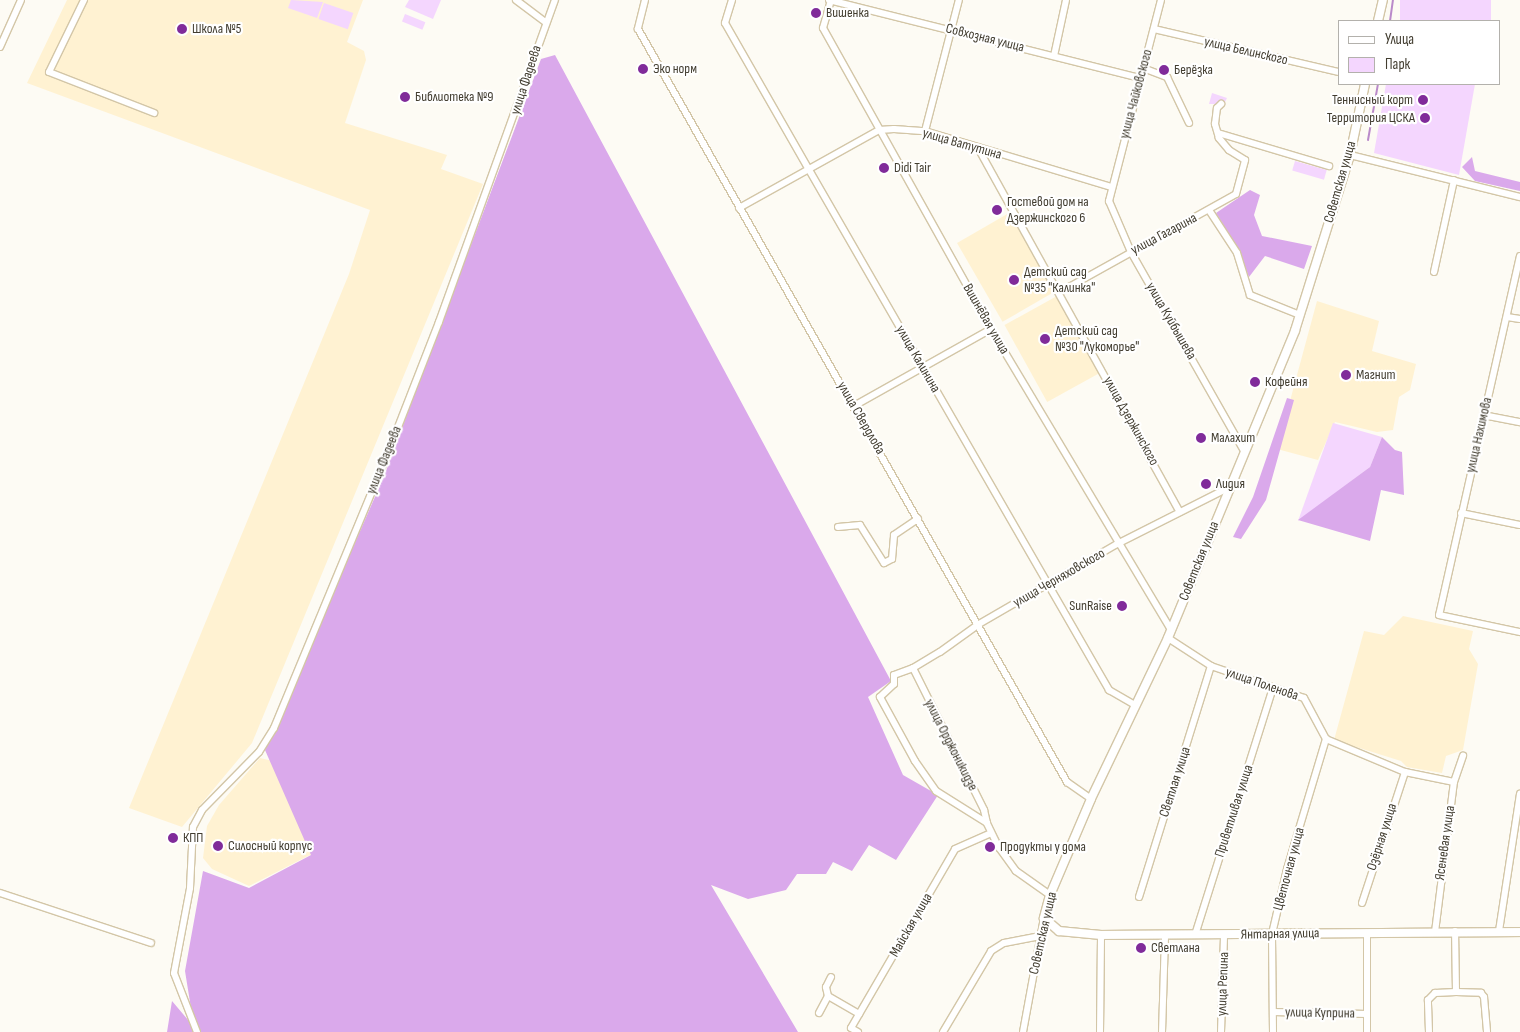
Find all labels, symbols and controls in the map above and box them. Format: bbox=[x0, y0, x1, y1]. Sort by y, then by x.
place label: Вишенка bbox=[826, 5, 869, 21]
marker: Вишенка bbox=[810, 7, 822, 19]
street label: Совхозная улица bbox=[944, 20, 1026, 56]
legend bbox=[1338, 20, 1500, 85]
place label: Школа №5 bbox=[192, 21, 241, 37]
marker: Школа №5 bbox=[176, 23, 188, 35]
text: Улица bbox=[1385, 30, 1414, 49]
street label: улица Белинского bbox=[1203, 33, 1289, 69]
street label: улица Фадеева bbox=[507, 43, 545, 117]
street label: улица Чайковского bbox=[1116, 47, 1156, 141]
text: Парк bbox=[1385, 55, 1410, 74]
place label: Эко норм bbox=[653, 61, 697, 77]
place label: Берёзка bbox=[1174, 62, 1213, 78]
marker: Эко норм bbox=[637, 63, 649, 75]
marker: Берёзка bbox=[1158, 64, 1170, 76]
place label: Библиотека №9 bbox=[415, 89, 493, 105]
marker: Библиотека №9 bbox=[399, 91, 411, 103]
place label: Теннисный корт bbox=[1332, 92, 1413, 108]
marker: Теннисный корт bbox=[1417, 94, 1429, 106]
place label: Территория ЦСКА bbox=[1327, 110, 1415, 126]
marker: Территория ЦСКА bbox=[1419, 112, 1431, 124]
street label: улица Ватутина bbox=[920, 125, 1004, 163]
street label: Советская улица bbox=[1320, 139, 1360, 225]
place label: Didi Tair bbox=[894, 160, 931, 176]
marker: Didi Tair bbox=[878, 162, 890, 174]
place label: Гостевой дом на Дзержинского 6 bbox=[1007, 194, 1089, 226]
marker: Гостевой дом на Дзержинского 6 bbox=[991, 204, 1003, 216]
street label: улица Гагарина bbox=[1128, 210, 1200, 258]
place label: Детский сад №35 "Калинка" bbox=[1024, 264, 1095, 296]
marker: Детский сад №35 "Калинка" bbox=[1008, 274, 1020, 286]
street label: улица Куйбышева bbox=[1142, 279, 1200, 363]
street label: Вишнёвая улица bbox=[959, 281, 1013, 357]
street label: улица Калинина bbox=[892, 322, 944, 396]
place label: Детский сад №30 "Лукоморье" bbox=[1055, 323, 1139, 356]
marker: Детский сад №30 "Лукоморье" bbox=[1039, 333, 1051, 345]
place label: Магнит bbox=[1356, 367, 1396, 383]
marker: Магнит bbox=[1340, 369, 1352, 381]
street label: улица Дзержинского bbox=[1100, 373, 1162, 469]
place label: Кофейня bbox=[1265, 374, 1307, 390]
marker: Кофейня bbox=[1249, 376, 1261, 388]
street label: улица Свердлова bbox=[833, 379, 889, 457]
street label: улица Нахимова bbox=[1462, 396, 1496, 474]
street label: улица Фадеева bbox=[363, 423, 405, 497]
place label: Малахит bbox=[1211, 430, 1255, 446]
marker: Малахит bbox=[1195, 432, 1207, 444]
place label: Лидия bbox=[1216, 476, 1245, 492]
marker: Лидия bbox=[1200, 478, 1212, 490]
street label: Советская улица bbox=[1175, 519, 1223, 603]
street label: улица Черняховского bbox=[1010, 545, 1108, 611]
place label: SunRaise bbox=[1069, 598, 1112, 614]
marker: SunRaise bbox=[1116, 600, 1128, 612]
street label: улица Поленова bbox=[1223, 664, 1301, 704]
street label: улица Орджоникидзе bbox=[921, 696, 981, 794]
street label: Светлая улица bbox=[1156, 745, 1194, 819]
street label: Приветливая улица bbox=[1211, 763, 1257, 859]
street label: Озёрная улица bbox=[1363, 801, 1401, 873]
street label: Ясеневая улица bbox=[1431, 805, 1459, 881]
street label: Цветочная улица bbox=[1270, 826, 1308, 912]
place label: КПП bbox=[183, 830, 203, 846]
marker: КПП bbox=[167, 832, 179, 844]
place label: Силосный корпус bbox=[228, 838, 312, 854]
place label: Продукты у дома bbox=[1000, 839, 1086, 855]
marker: Силосный корпус bbox=[212, 840, 224, 852]
marker: Продукты у дома bbox=[984, 841, 996, 853]
street label: Майская улица bbox=[886, 890, 936, 960]
street label: Советская улица bbox=[1025, 890, 1061, 976]
street label: Янтарная улица bbox=[1240, 925, 1320, 943]
place label: Светлана bbox=[1151, 940, 1200, 956]
marker: Светлана bbox=[1135, 942, 1147, 954]
street label: улица Репина bbox=[1213, 952, 1233, 1016]
street label: улица Куприна bbox=[1285, 1004, 1355, 1022]

